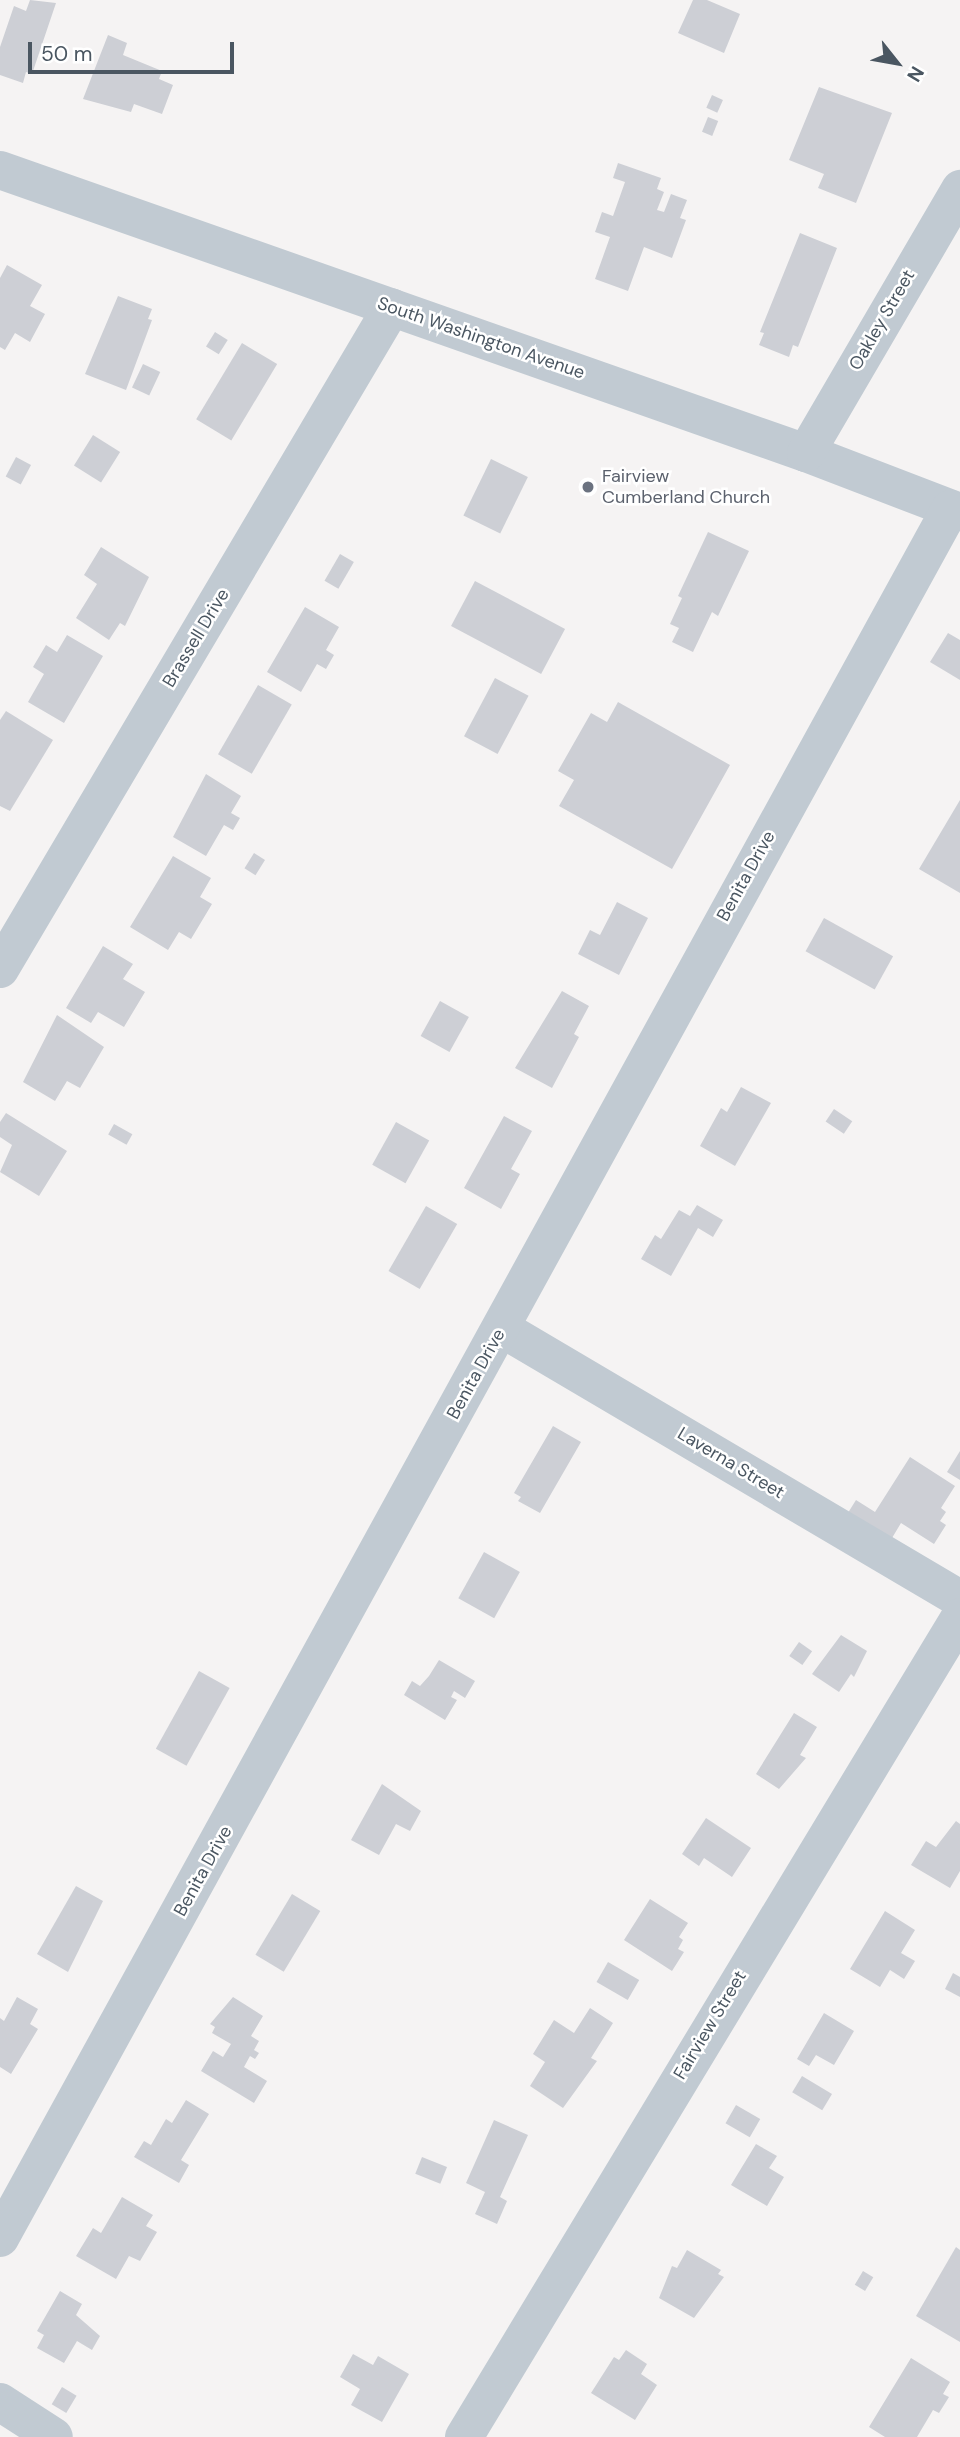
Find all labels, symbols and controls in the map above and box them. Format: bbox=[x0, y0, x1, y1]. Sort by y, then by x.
scale bar bbox=[32, 28, 238, 72]
north arrow bbox=[862, 28, 932, 98]
text: 50 m bbox=[41, 40, 92, 68]
text: N bbox=[901, 62, 930, 86]
street label: Oakley Street bbox=[845, 266, 919, 374]
street label: South Washington Avenue bbox=[375, 292, 587, 384]
place label: Fairview Cumberland Church bbox=[602, 466, 770, 508]
marker: Fairview Cumberland Church bbox=[580, 479, 596, 495]
street label: Brassell Drive bbox=[158, 585, 234, 691]
street label: Benita Drive bbox=[712, 827, 780, 925]
street label: Benita Drive bbox=[442, 1325, 510, 1423]
street label: Laverna Street bbox=[674, 1423, 788, 1503]
street label: Benita Drive bbox=[169, 1822, 237, 1920]
street label: Fairview Street bbox=[669, 1967, 751, 2083]

